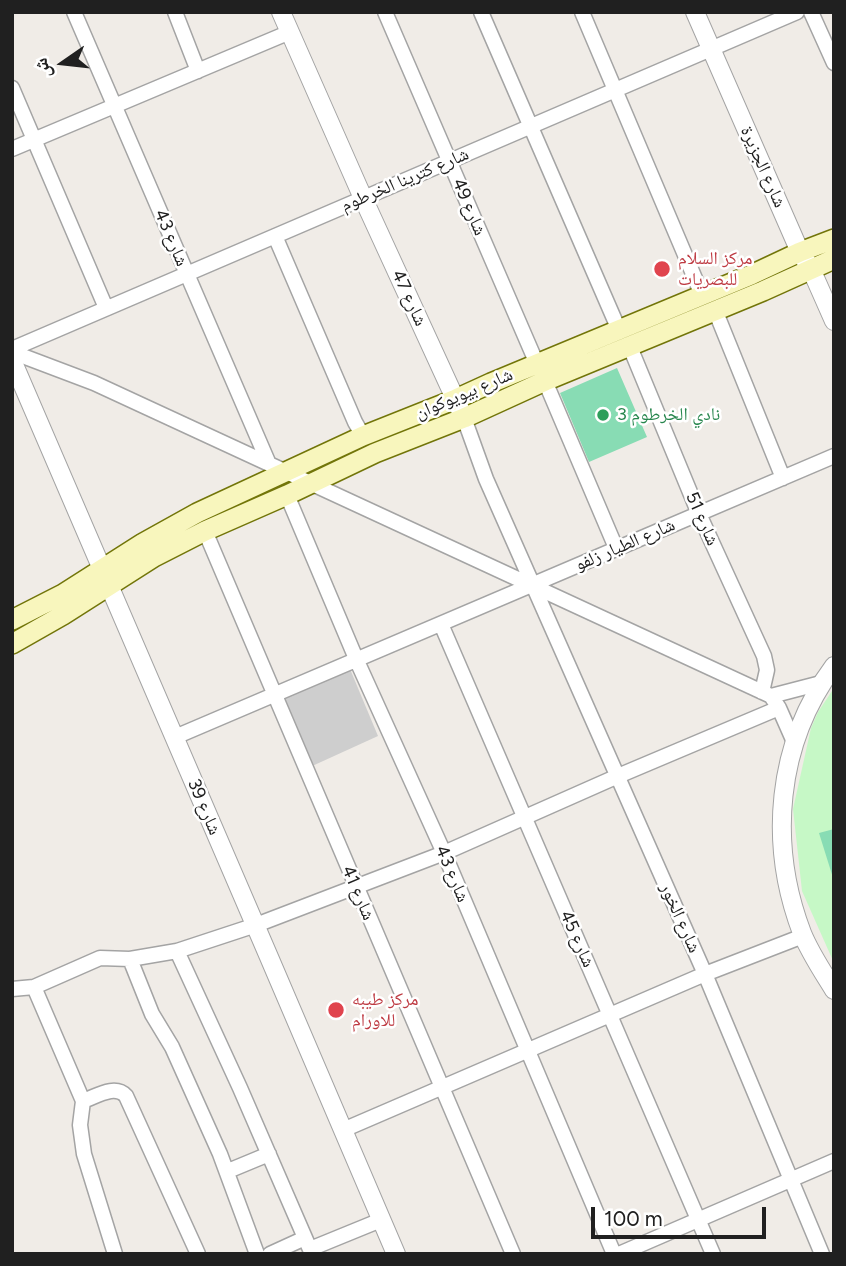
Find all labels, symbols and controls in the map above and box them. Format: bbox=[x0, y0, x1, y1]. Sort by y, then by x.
north arrow bbox=[28, 28, 98, 98]
text: ش bbox=[29, 56, 56, 81]
street label: شارع الجزيرة bbox=[735, 123, 791, 211]
street label: شارع كترينا الخرطوم bbox=[338, 143, 472, 217]
street label: شارع 49 bbox=[447, 175, 491, 239]
street label: شارع 43 bbox=[149, 206, 193, 270]
place label: مركز السلام للبصريات bbox=[678, 248, 752, 290]
marker: مركز السلام للبصريات bbox=[652, 259, 672, 279]
street label: شارع 47 bbox=[387, 266, 431, 330]
street label: شارع بيويوكوان bbox=[412, 364, 516, 424]
place label: نادي الخرطوم 3 bbox=[617, 404, 720, 426]
marker: نادي الخرطوم 3 bbox=[595, 407, 611, 423]
street label: شارع 51 bbox=[681, 489, 723, 549]
street label: شارع الطيار زلفو bbox=[572, 514, 678, 576]
street label: شارع 39 bbox=[183, 776, 225, 838]
street label: شارع 43 bbox=[430, 842, 474, 906]
street label: شارع 41 bbox=[337, 862, 379, 924]
street label: شارع الخور bbox=[655, 880, 705, 956]
street label: شارع 45 bbox=[555, 907, 599, 971]
place label: مركز طيبه للاورام bbox=[352, 989, 418, 1032]
marker: مركز طيبه للاورام bbox=[326, 1000, 346, 1020]
scale bar bbox=[594, 1192, 769, 1236]
text: 100 m bbox=[604, 1206, 663, 1231]

